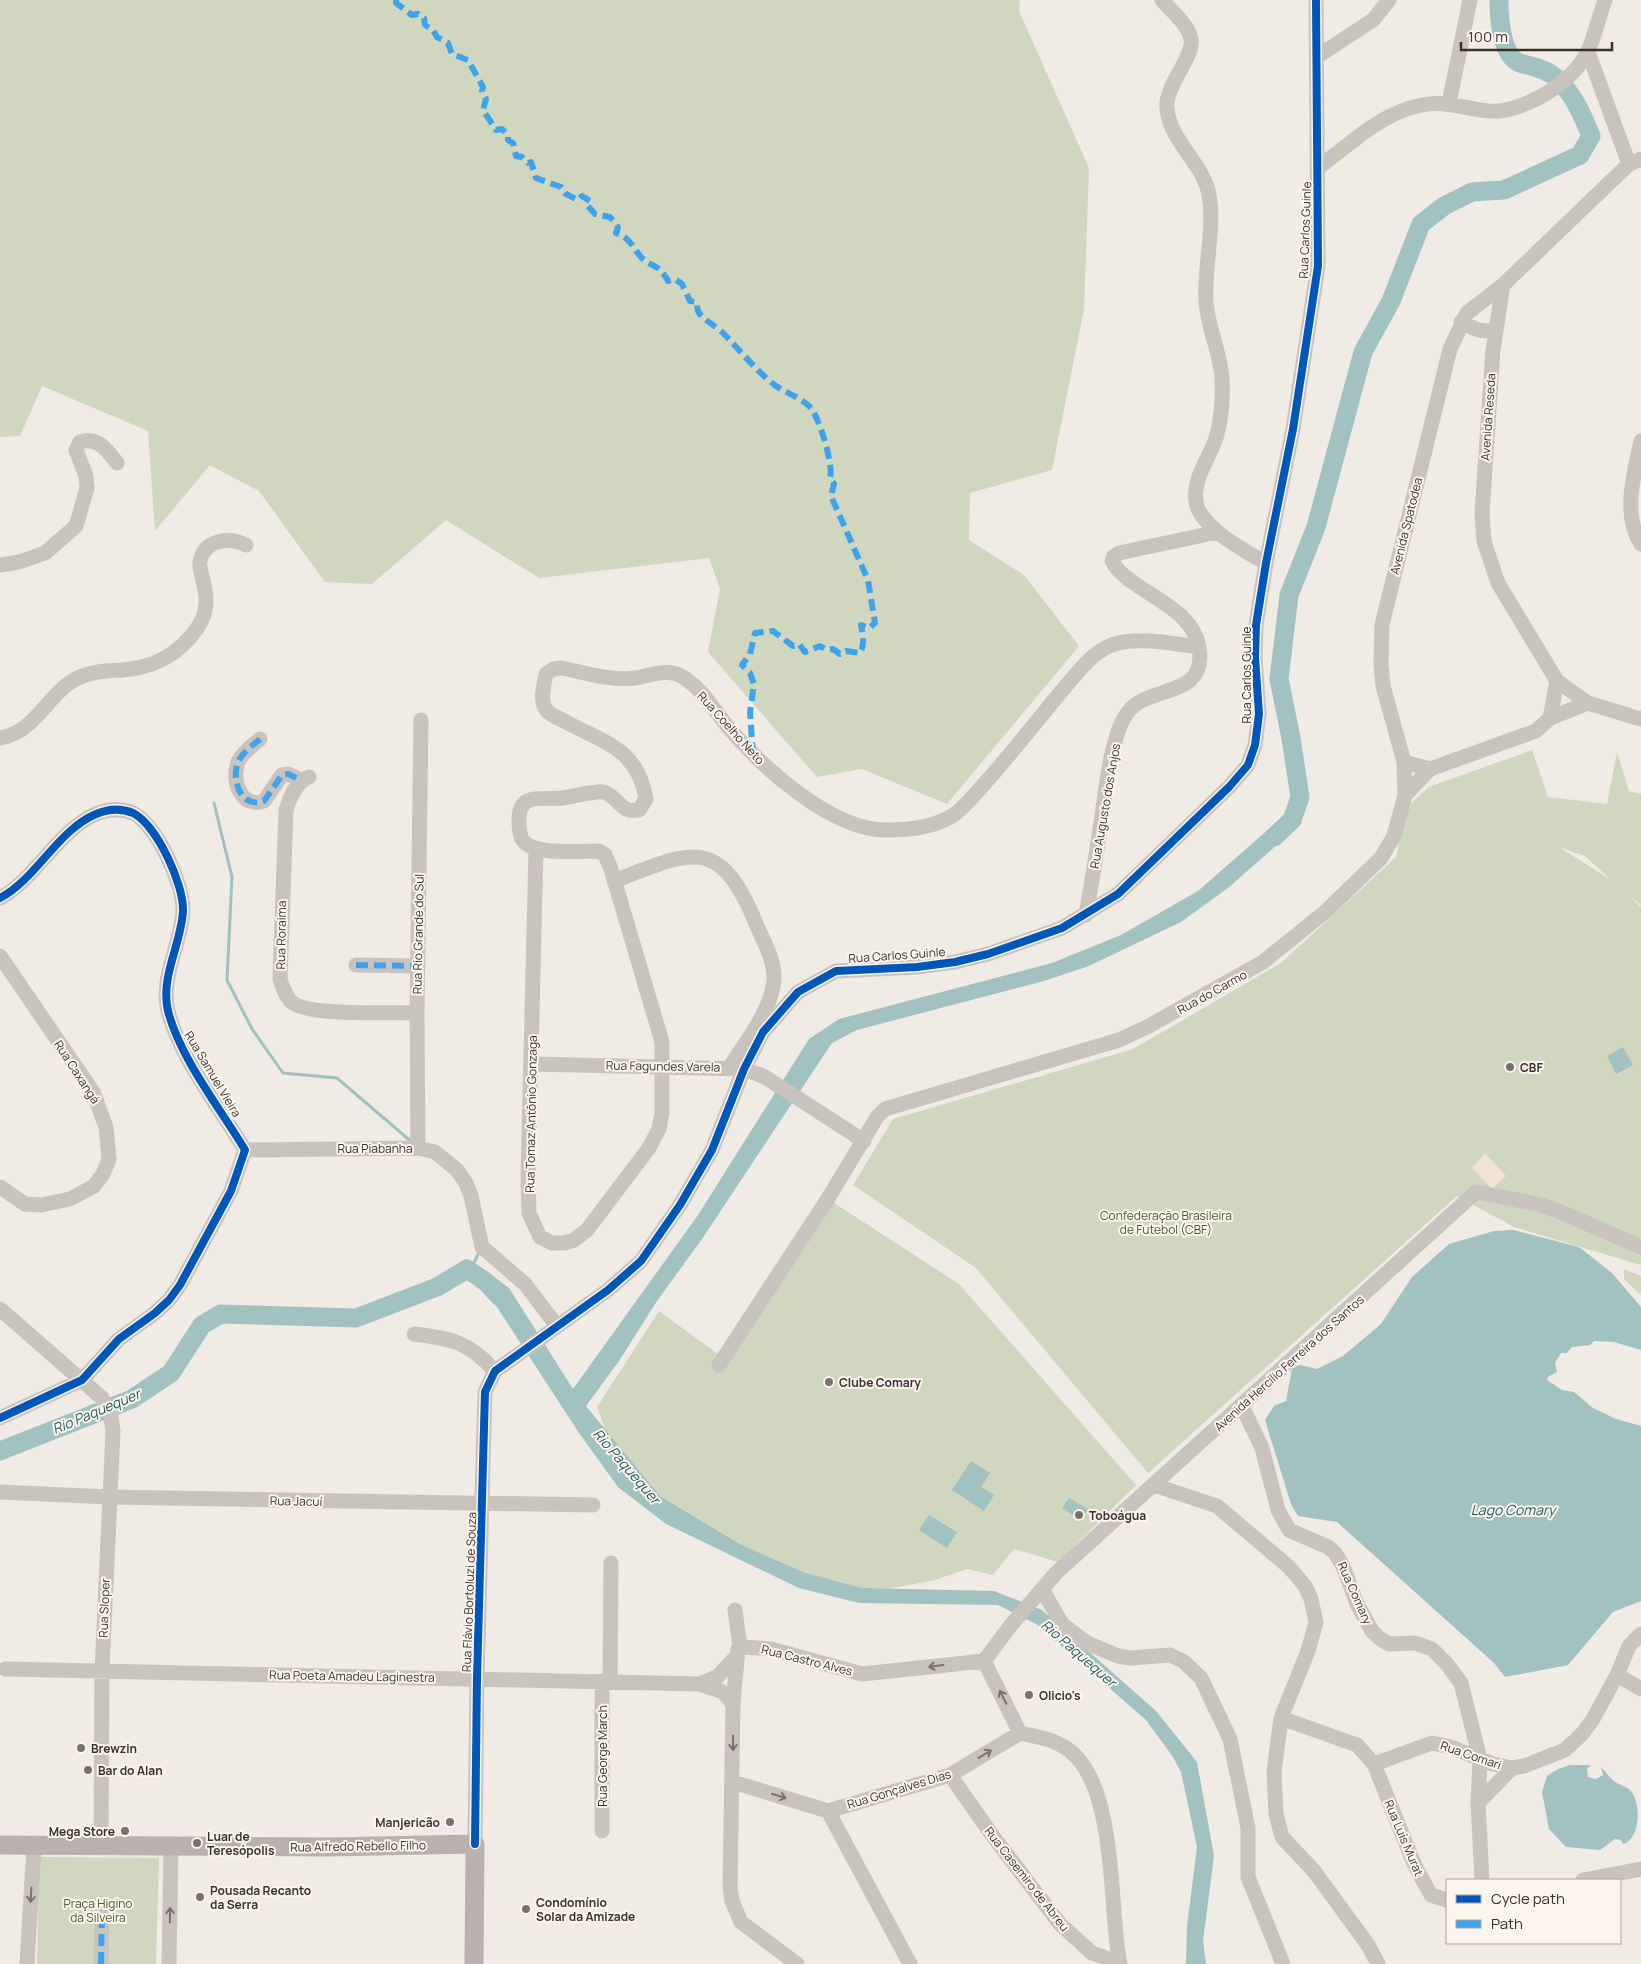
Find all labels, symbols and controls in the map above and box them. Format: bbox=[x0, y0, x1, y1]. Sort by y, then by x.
scale bar bbox=[1461, 20, 1612, 52]
text: 100 m bbox=[1468, 26, 1508, 47]
street label: Rua Carlos Guinle bbox=[1295, 181, 1315, 279]
street label: Avenida Reseda bbox=[1476, 373, 1500, 461]
street label: Avenida Spatodea bbox=[1386, 476, 1426, 576]
street label: Rua Carlos Guinle bbox=[1238, 626, 1255, 724]
street label: Rua Coelho Neto bbox=[694, 688, 768, 768]
street label: Rua Augusto dos Anjos bbox=[1086, 742, 1124, 870]
street label: Rua Rio Grande do Sul bbox=[408, 874, 428, 994]
street label: Rua Roraima bbox=[272, 900, 290, 970]
street label: Rua Carlos Guinle bbox=[848, 943, 946, 967]
street label: Rua do Carmo bbox=[1174, 966, 1250, 1018]
street label: Rua Samuel Vieira bbox=[181, 1028, 245, 1120]
street label: Rua Tomaz Antônio Gonzaga bbox=[521, 1035, 541, 1193]
street label: Rua Caxangá bbox=[50, 1037, 104, 1107]
street label: Rua Fagundes Varela bbox=[606, 1057, 720, 1075]
place label: CBF bbox=[1520, 1059, 1543, 1076]
marker: CBF bbox=[1504, 1061, 1516, 1073]
street label: Rua Piabanha bbox=[337, 1140, 413, 1157]
park label: Confederação Brasileira de Futebol (CBF) bbox=[1100, 1207, 1232, 1238]
street label: Avenida Hercílio Ferreira dos Santos bbox=[1210, 1291, 1368, 1435]
place label: Clube Comary bbox=[839, 1374, 921, 1391]
marker: Clube Comary bbox=[823, 1376, 835, 1388]
water label: Rio Paquequer bbox=[49, 1383, 145, 1438]
water label: Rio Paquequer bbox=[589, 1424, 666, 1509]
street label: Rua Jacuí bbox=[270, 1492, 323, 1510]
water label: Lago Comary bbox=[1471, 1500, 1558, 1519]
place label: Toboágua bbox=[1089, 1507, 1146, 1524]
marker: Toboágua bbox=[1073, 1509, 1085, 1521]
street label: Rua Flávio Bortoluzi de Souza bbox=[458, 1512, 480, 1672]
street label: Rua Comary bbox=[1334, 1559, 1377, 1628]
street label: Rua Sloper bbox=[94, 1577, 114, 1638]
water label: Rio Paquequer bbox=[1037, 1615, 1122, 1692]
street label: Rua Castro Alves bbox=[760, 1640, 854, 1680]
one-way arrow bbox=[928, 1662, 944, 1672]
street label: Rua Poeta Amadeu Laginestra bbox=[269, 1666, 435, 1686]
place label: Olicio's bbox=[1039, 1687, 1081, 1704]
one-way arrow bbox=[998, 1689, 1008, 1704]
marker: Olicio's bbox=[1023, 1689, 1035, 1701]
street label: Rua George March bbox=[594, 1705, 611, 1807]
one-way arrow bbox=[728, 1734, 738, 1751]
street label: Rua Comari bbox=[1438, 1737, 1504, 1773]
place label: Brewzin bbox=[91, 1740, 137, 1757]
marker: Brewzin bbox=[75, 1742, 87, 1754]
one-way arrow bbox=[978, 1748, 992, 1758]
place label: Bar do Alan bbox=[98, 1762, 163, 1779]
marker: Bar do Alan bbox=[82, 1764, 94, 1776]
street label: Rua Gonçalves Dias bbox=[845, 1765, 953, 1813]
one-way arrow bbox=[771, 1792, 787, 1802]
street label: Rua Luís Murat bbox=[1380, 1797, 1428, 1879]
place label: Manjericão bbox=[375, 1814, 440, 1831]
marker: Manjericão bbox=[444, 1816, 456, 1828]
place label: Mega Store bbox=[49, 1823, 115, 1840]
street label: Rua Casemiro de Abreu bbox=[981, 1823, 1073, 1935]
marker: Mega Store bbox=[119, 1825, 131, 1837]
place label: Luar de Teresópolis bbox=[207, 1828, 275, 1859]
street label: Rua Alfredo Rebello Filho bbox=[290, 1836, 426, 1856]
marker: Luar de Teresópolis bbox=[191, 1837, 203, 1849]
legend bbox=[1446, 1879, 1621, 1944]
place label: Pousada Recanto da Serra bbox=[210, 1882, 311, 1913]
one-way arrow bbox=[26, 1886, 36, 1903]
text: Cycle path bbox=[1491, 1888, 1565, 1909]
marker: Pousada Recanto da Serra bbox=[194, 1891, 206, 1903]
place label: Condomínio Solar da Amizade bbox=[536, 1894, 635, 1925]
park label: Praça Higino da Silveira bbox=[64, 1895, 132, 1926]
marker: Condomínio Solar da Amizade bbox=[520, 1903, 532, 1915]
one-way arrow bbox=[165, 1908, 175, 1924]
text: Path bbox=[1491, 1913, 1523, 1934]

